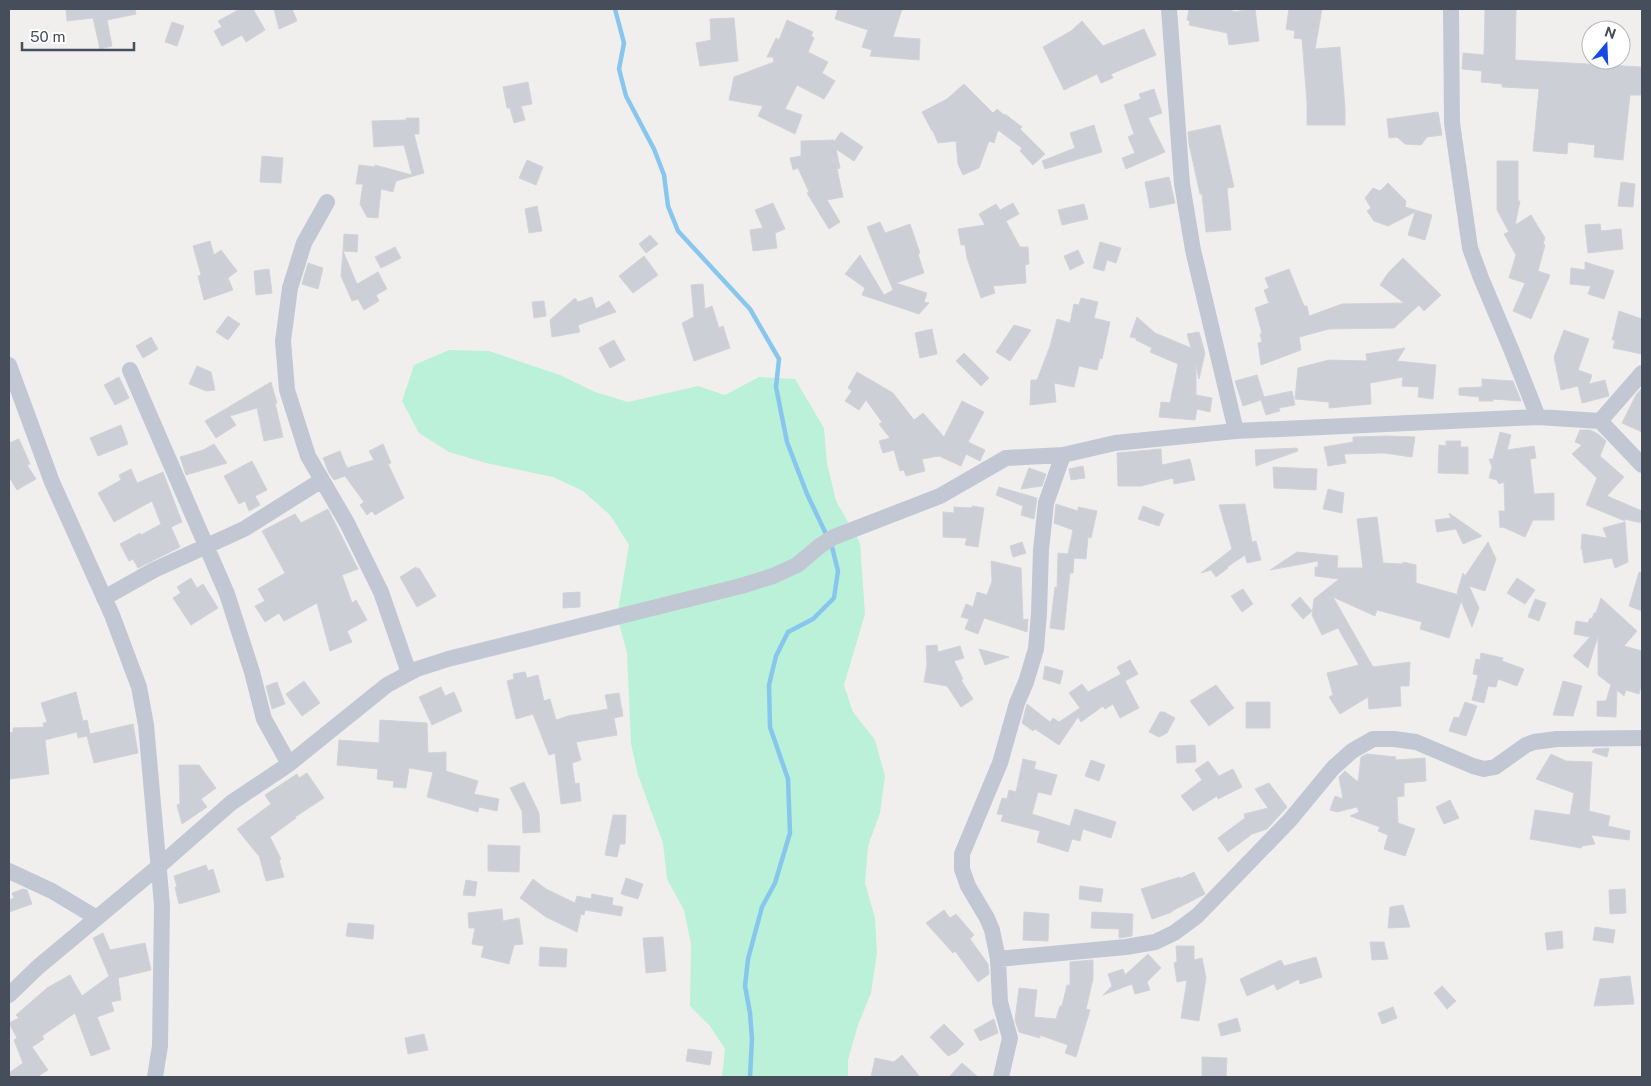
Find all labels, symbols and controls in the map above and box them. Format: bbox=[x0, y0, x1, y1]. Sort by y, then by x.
scale bar bbox=[22, 20, 135, 52]
north arrow bbox=[1581, 20, 1631, 70]
text: N bbox=[1602, 23, 1618, 42]
text: 50 m bbox=[30, 28, 65, 45]

